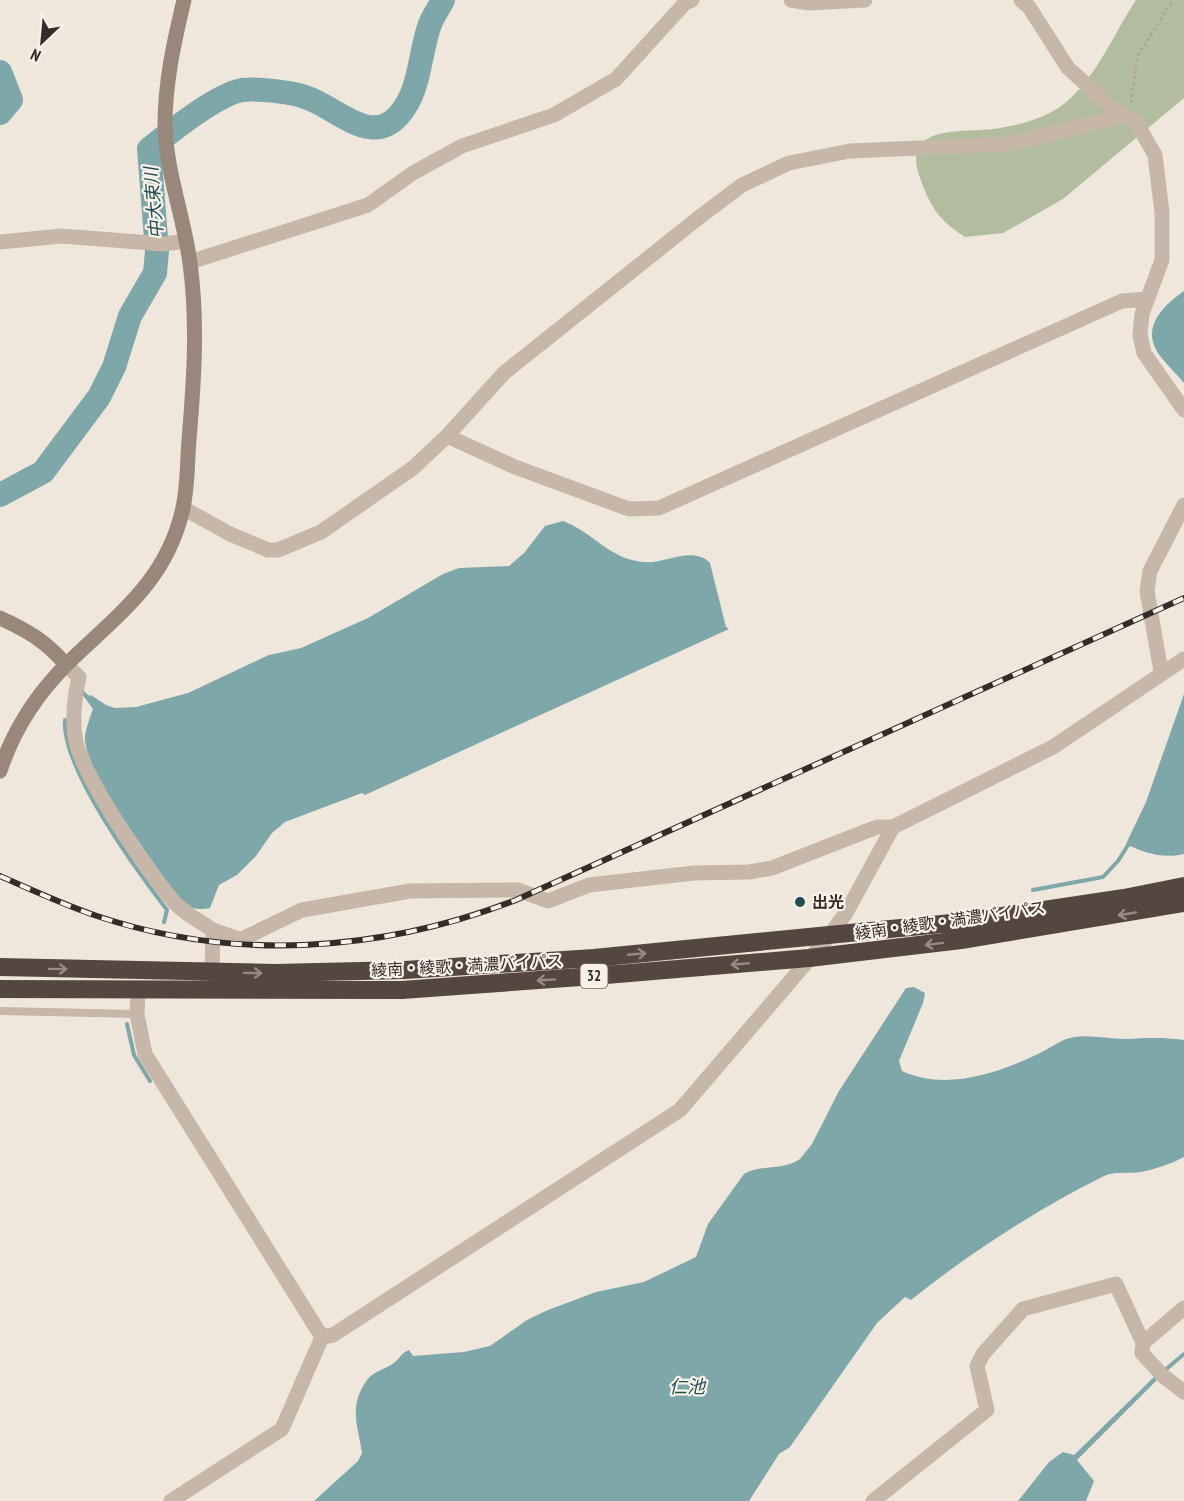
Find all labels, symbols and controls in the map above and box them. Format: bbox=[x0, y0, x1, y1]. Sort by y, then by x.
north arrow bbox=[12, 12, 72, 72]
text: N bbox=[27, 45, 44, 66]
water label: 中大束川 bbox=[139, 164, 168, 240]
place label: 出光 bbox=[812, 892, 844, 912]
marker: 出光 bbox=[793, 895, 807, 909]
street label: 綾南・綾歌・満濃バイパス bbox=[854, 897, 1046, 943]
one-way arrow bbox=[1117, 909, 1137, 920]
one-way arrow bbox=[924, 938, 944, 949]
one-way arrow bbox=[626, 948, 646, 959]
street label: 綾南・綾歌・満濃バイパス bbox=[371, 950, 563, 980]
one-way arrow bbox=[730, 959, 750, 970]
one-way arrow bbox=[48, 963, 68, 974]
road number: 32 bbox=[580, 964, 608, 988]
one-way arrow bbox=[243, 967, 263, 979]
one-way arrow bbox=[536, 975, 556, 986]
water label: 仁池 bbox=[669, 1375, 707, 1398]

